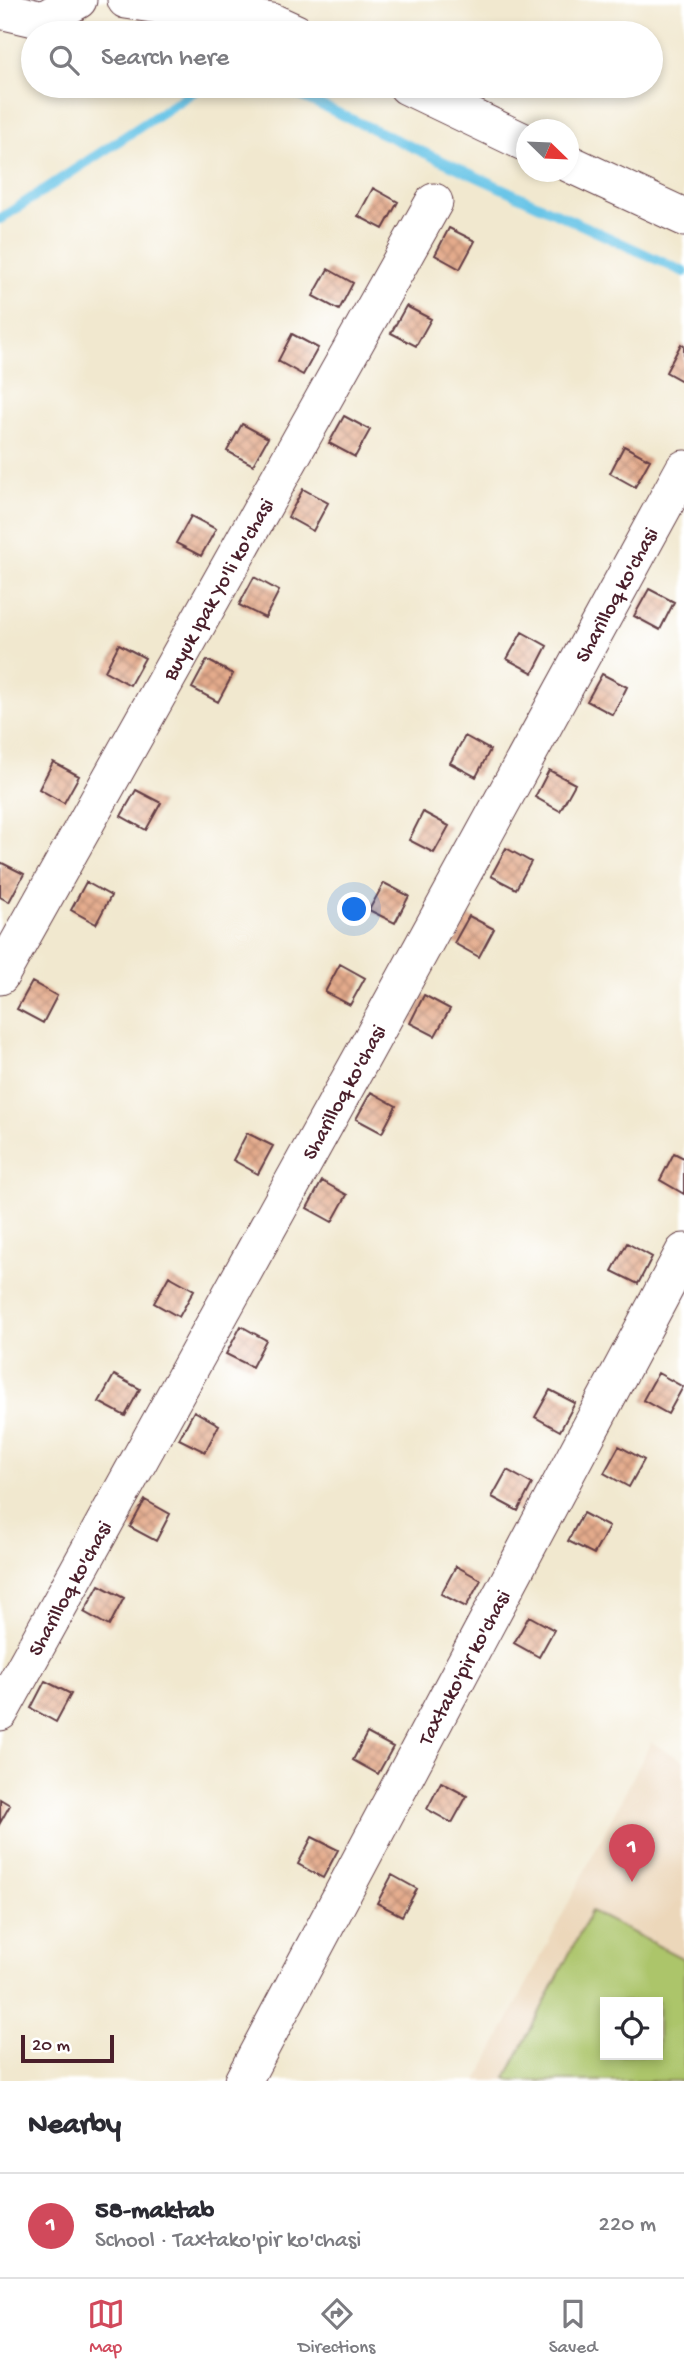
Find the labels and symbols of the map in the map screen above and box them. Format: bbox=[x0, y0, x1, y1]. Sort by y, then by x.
north arrow bbox=[516, 119, 579, 182]
street label: Buyuk Ipak Yo'li ko'chasi bbox=[159, 495, 281, 687]
street label: Sharilloq ko'chasi bbox=[571, 524, 666, 668]
your location bbox=[337, 892, 371, 926]
street label: Sharilloq ko'chasi bbox=[299, 1021, 393, 1165]
street label: Sharilloq ko'chasi bbox=[24, 1518, 119, 1661]
street label: Taxtako'pir ko'chasi bbox=[414, 1587, 518, 1751]
pin: 1 bbox=[609, 1824, 655, 1882]
scale bar bbox=[21, 2032, 114, 2064]

